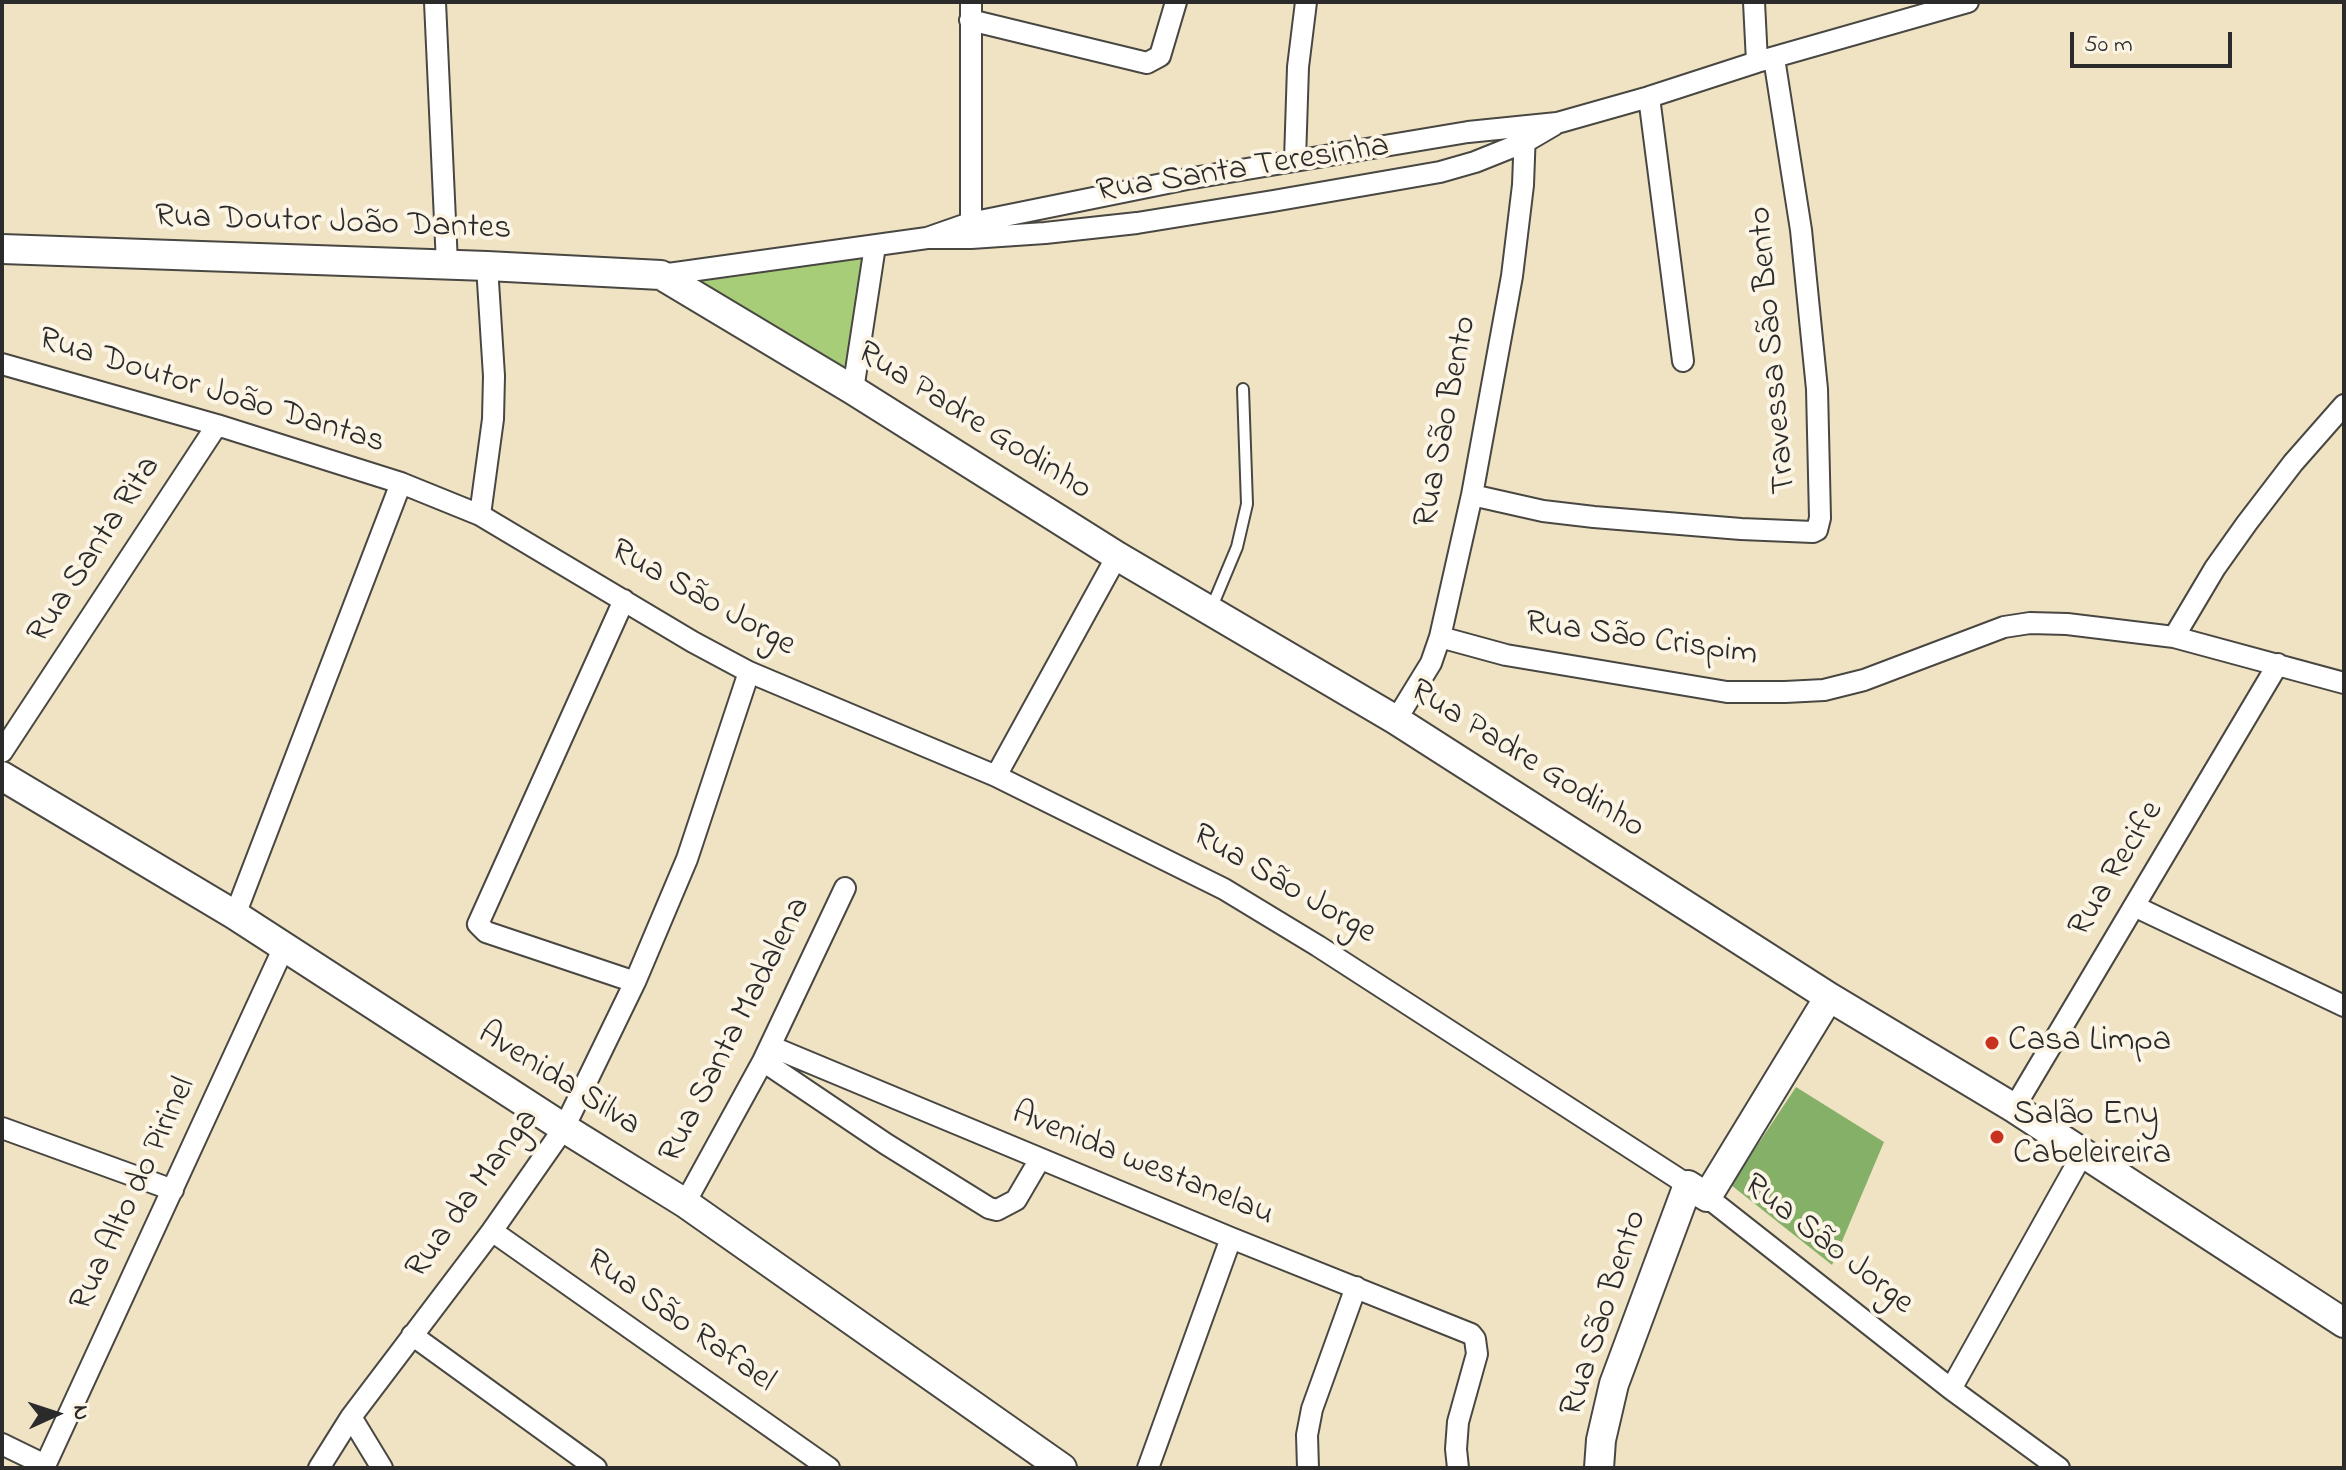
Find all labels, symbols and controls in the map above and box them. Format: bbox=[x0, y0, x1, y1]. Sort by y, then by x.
scale bar bbox=[2074, 16, 2236, 66]
text: 50 m bbox=[2084, 28, 2133, 63]
street label: Rua Santa Teresinha bbox=[1094, 128, 1392, 214]
street label: Rua Doutor João Dantes bbox=[154, 198, 512, 252]
street label: Travessa São Bento bbox=[1742, 205, 1808, 495]
street label: Rua São Bento bbox=[1408, 313, 1488, 531]
street label: Rua Doutor João Dantas bbox=[33, 321, 389, 465]
street label: Rua Padre Godinho bbox=[848, 334, 1098, 512]
street label: Rua Santa Rita bbox=[20, 450, 172, 652]
street label: Rua São Jorge bbox=[602, 532, 802, 668]
street label: Rua São Crispim bbox=[1522, 605, 1760, 677]
street label: Rua Padre Godinho bbox=[1401, 672, 1651, 850]
street label: Rua Recife bbox=[2062, 795, 2174, 945]
street label: Rua São Jorge bbox=[1184, 817, 1382, 955]
street label: Rua Santa Madalena bbox=[652, 891, 822, 1171]
street label: Avenida Silva bbox=[469, 1015, 647, 1147]
place label: Casa Limpa bbox=[2008, 1023, 2171, 1063]
marker: Casa Limpa bbox=[1983, 1034, 2001, 1052]
street label: Rua Alto do Pirinel bbox=[63, 1072, 207, 1318]
street label: Avenida westanelau bbox=[1005, 1095, 1279, 1237]
place label: Salão Eny Cabeleireira bbox=[2013, 1097, 2171, 1176]
street label: Rua da Manga bbox=[399, 1102, 549, 1288]
marker: Salão Eny Cabeleireira bbox=[1988, 1128, 2006, 1146]
street label: Rua São Jorge bbox=[1733, 1167, 1921, 1325]
street label: Rua São Bento bbox=[1554, 1206, 1658, 1422]
street label: Rua São Rafael bbox=[576, 1242, 782, 1404]
north arrow bbox=[16, 1374, 96, 1454]
text: N bbox=[64, 1404, 96, 1421]

